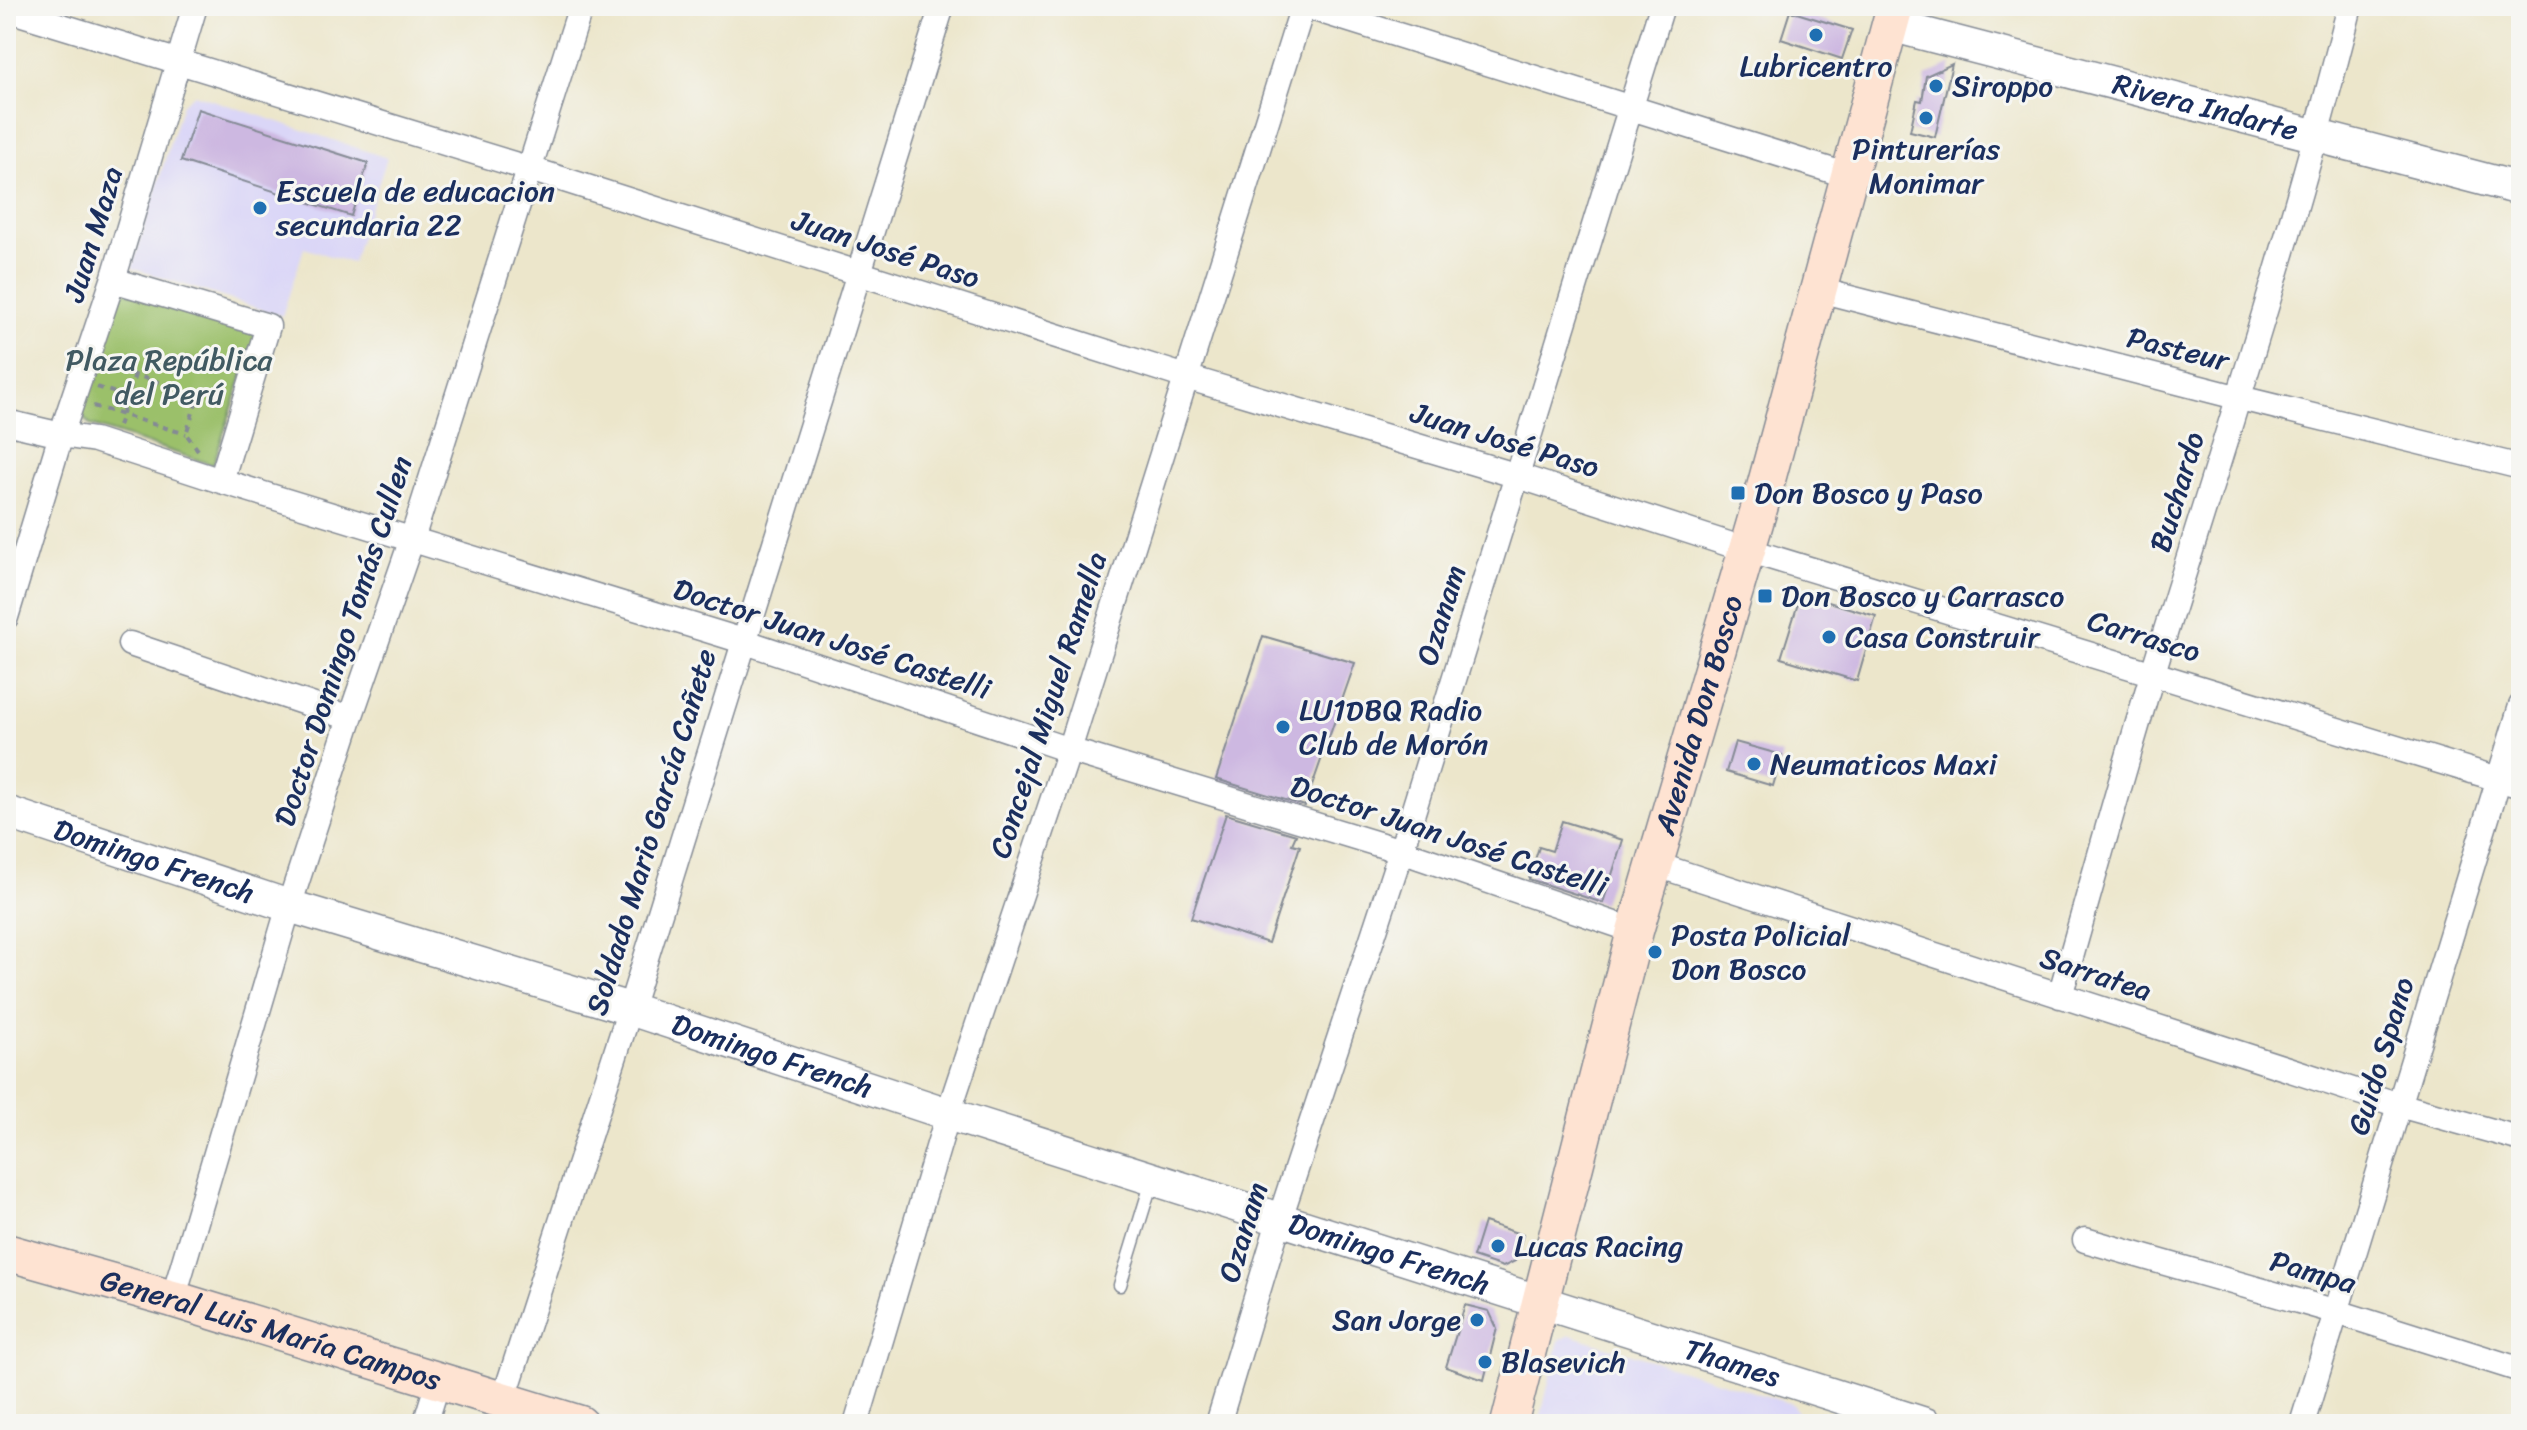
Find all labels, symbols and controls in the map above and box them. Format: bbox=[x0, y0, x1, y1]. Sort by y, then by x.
marker: Lubricentro bbox=[1807, 26, 1825, 44]
place label: Lubricentro bbox=[1739, 39, 1893, 93]
street label: Rivera Indarte bbox=[2107, 57, 2304, 157]
place label: Siroppo bbox=[1952, 59, 2053, 113]
marker: Siroppo bbox=[1927, 77, 1945, 95]
marker: Pinturerías Monimar bbox=[1917, 109, 1935, 127]
place label: Pinturerías Monimar bbox=[1852, 122, 2000, 210]
street label: Juan Maza bbox=[47, 160, 139, 309]
place label: Escuela de educacion secundaria 22 bbox=[275, 164, 555, 252]
street label: Juan José Paso bbox=[784, 193, 987, 305]
marker: Escuela de educacion secundaria 22 bbox=[251, 199, 269, 217]
street label: Pasteur bbox=[2121, 310, 2237, 388]
park label: Plaza República del Perú bbox=[66, 333, 273, 421]
street label: Juan José Paso bbox=[1403, 385, 1606, 494]
street label: Buchardo bbox=[2133, 425, 2221, 559]
street label: Doctor Domingo Tomás Cullen bbox=[258, 449, 428, 833]
place label: Don Bosco y Paso bbox=[1754, 466, 1983, 520]
marker: Don Bosco y Paso bbox=[1729, 484, 1747, 502]
street label: Concejal Miguel Ramella bbox=[973, 545, 1123, 865]
street label: Ozanam bbox=[1400, 558, 1482, 672]
street label: Doctor Juan José Castelli bbox=[666, 562, 1000, 716]
place label: Don Bosco y Carrasco bbox=[1781, 569, 2065, 623]
marker: Don Bosco y Carrasco bbox=[1756, 587, 1774, 605]
street label: Avenida Don Bosco bbox=[1637, 588, 1759, 842]
street label: Carrasco bbox=[2081, 593, 2207, 679]
place label: Casa Construir bbox=[1845, 610, 2041, 664]
marker: Casa Construir bbox=[1820, 628, 1838, 646]
street label: Soldado Mario García Cañete bbox=[570, 642, 732, 1022]
place label: LU1DBQ Radio Club de Morón bbox=[1299, 683, 1488, 771]
marker: LU1DBQ Radio Club de Morón bbox=[1274, 718, 1292, 736]
place label: Neumaticos Maxi bbox=[1770, 737, 1998, 791]
marker: Neumaticos Maxi bbox=[1745, 755, 1763, 773]
street label: Doctor Juan José Castelli bbox=[1283, 759, 1617, 913]
street label: Domingo French bbox=[46, 803, 262, 920]
place label: Posta Policial Don Bosco bbox=[1671, 908, 1852, 996]
street label: Sarratea bbox=[2033, 931, 2159, 1017]
marker: Posta Policial Don Bosco bbox=[1646, 943, 1664, 961]
street label: Guido Spano bbox=[2331, 970, 2431, 1142]
street label: Domingo French bbox=[664, 997, 880, 1114]
street label: Ozanam bbox=[1202, 1175, 1284, 1289]
street label: Domingo French bbox=[1281, 1197, 1497, 1311]
place label: Lucas Racing bbox=[1514, 1219, 1683, 1273]
street label: Pampa bbox=[2264, 1234, 2363, 1310]
marker: Lucas Racing bbox=[1489, 1237, 1507, 1255]
street label: General Luis María Campos bbox=[94, 1253, 448, 1407]
place label: San Jorge bbox=[1332, 1293, 1461, 1347]
marker: San Jorge bbox=[1468, 1311, 1486, 1329]
street label: Thames bbox=[1677, 1322, 1788, 1404]
place label: Blasevich bbox=[1501, 1335, 1626, 1389]
marker: Blasevich bbox=[1476, 1353, 1494, 1371]

